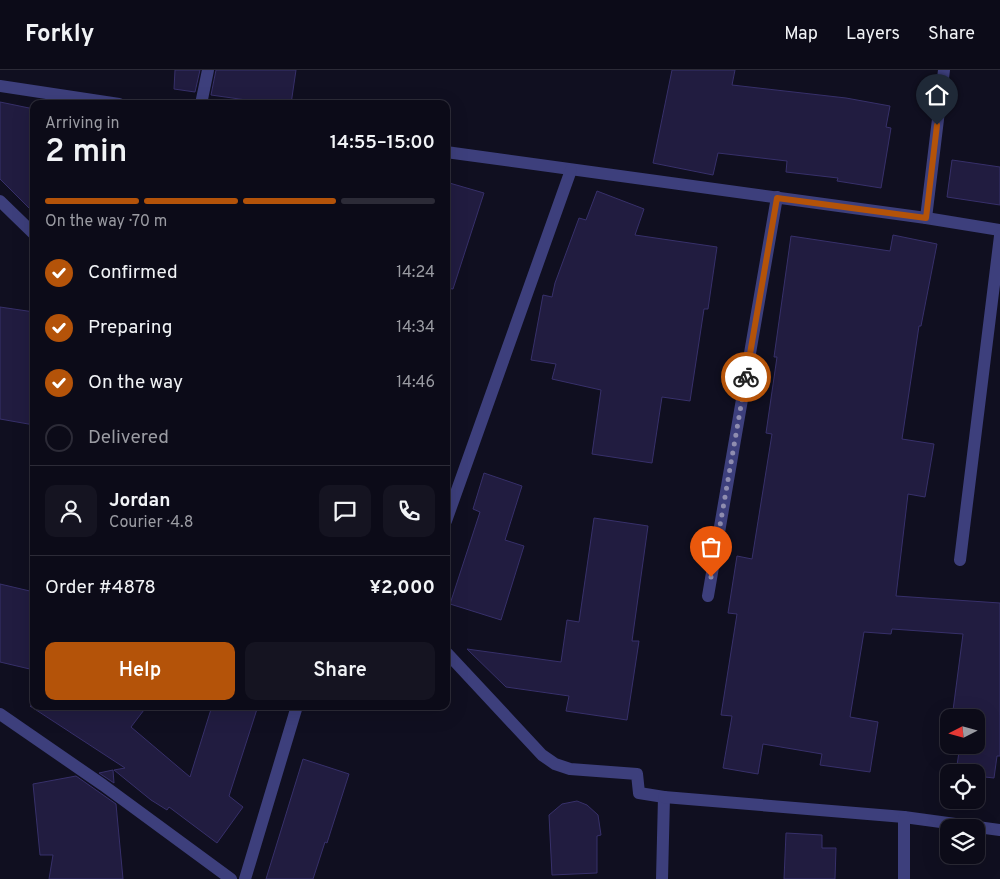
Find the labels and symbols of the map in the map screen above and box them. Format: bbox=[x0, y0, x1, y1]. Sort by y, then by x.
pin bbox=[916, 74, 958, 125]
courier bbox=[721, 352, 771, 402]
pin bbox=[690, 526, 732, 577]
north arrow bbox=[940, 709, 985, 754]

